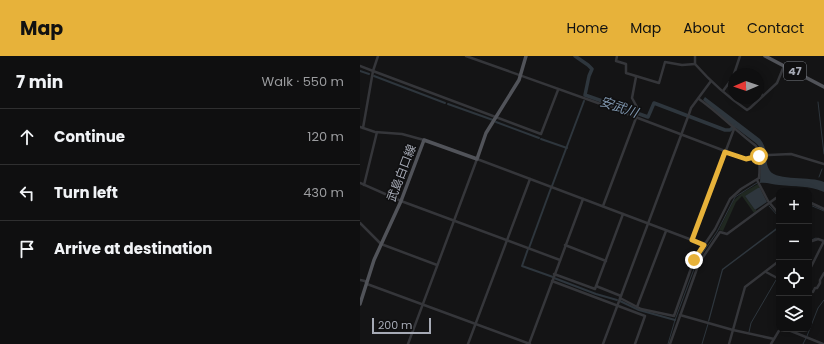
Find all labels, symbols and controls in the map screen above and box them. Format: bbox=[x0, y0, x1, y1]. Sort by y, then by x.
text: Map bbox=[20, 15, 63, 42]
text: Home bbox=[566, 18, 608, 38]
text: Map bbox=[630, 18, 661, 38]
text: About bbox=[683, 18, 725, 38]
text: Contact bbox=[747, 18, 804, 38]
road number: 47 bbox=[784, 62, 806, 80]
north arrow bbox=[728, 68, 764, 104]
text: 7 min bbox=[16, 70, 63, 94]
text: Walk · 550 m bbox=[262, 72, 344, 91]
water label: 安武川 bbox=[597, 92, 642, 123]
icon: ahead bbox=[16, 126, 38, 148]
text: Continue bbox=[54, 126, 125, 147]
text: 120 m bbox=[307, 127, 344, 146]
street label: 武島白口線 bbox=[382, 142, 420, 204]
route start bbox=[750, 147, 768, 165]
icon: left bbox=[16, 182, 38, 204]
text: Turn left bbox=[54, 182, 118, 203]
text: 430 m bbox=[303, 183, 344, 202]
map controls bbox=[776, 188, 812, 332]
button: + bbox=[776, 188, 812, 224]
button: − bbox=[776, 224, 812, 260]
icon: arrive bbox=[16, 238, 38, 260]
text: Arrive at destination bbox=[54, 238, 212, 259]
route end bbox=[685, 251, 703, 269]
button: locate bbox=[776, 260, 812, 296]
button: layers bbox=[776, 296, 812, 332]
scale bar bbox=[372, 316, 431, 335]
text: 200 m bbox=[378, 317, 412, 333]

